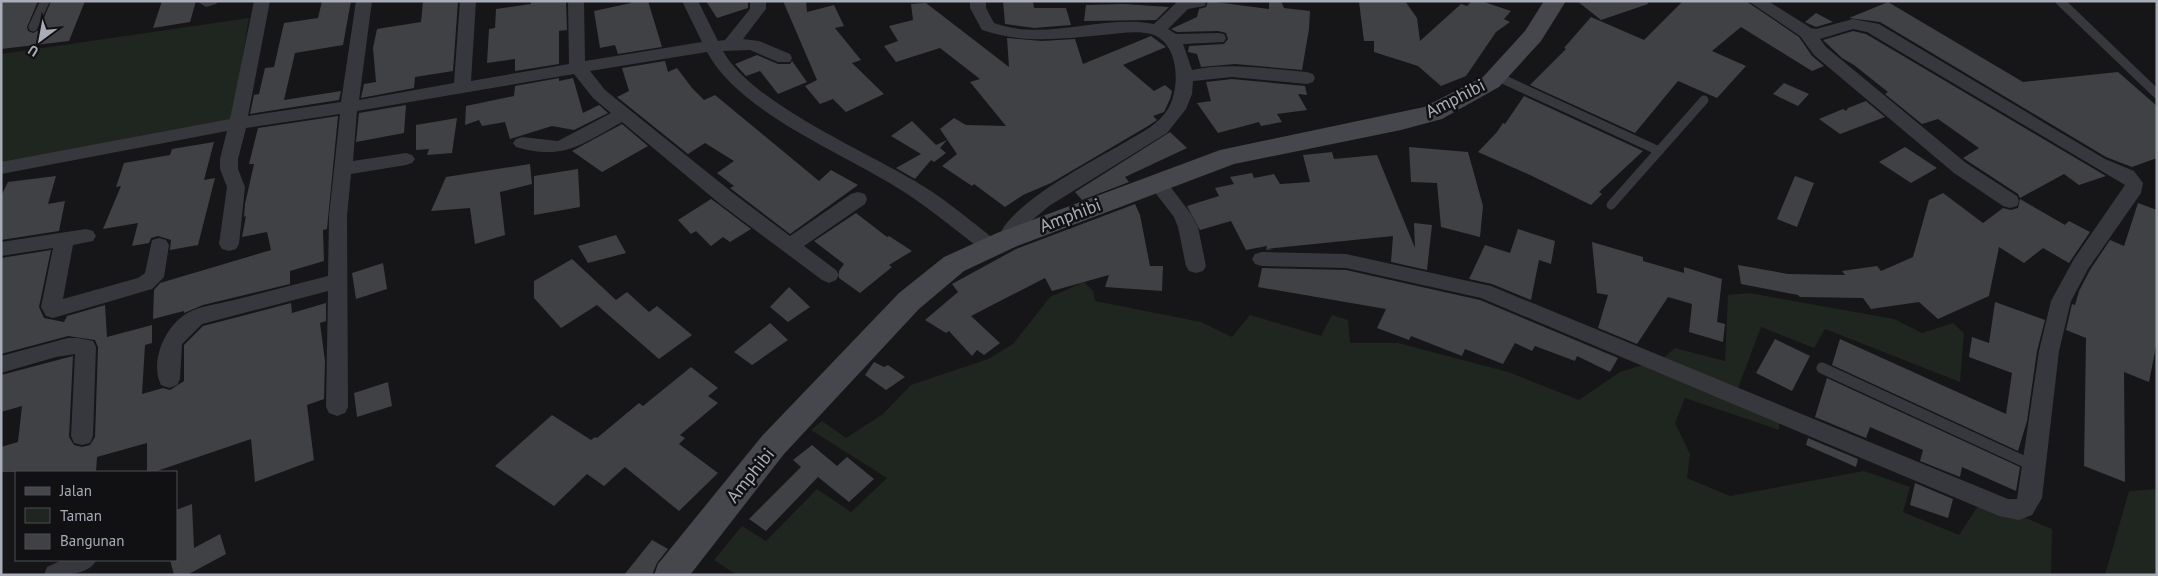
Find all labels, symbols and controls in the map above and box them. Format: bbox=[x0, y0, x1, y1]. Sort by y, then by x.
north arrow bbox=[15, 15, 65, 65]
text: U bbox=[25, 41, 42, 61]
street label: Amphibi bbox=[1421, 73, 1489, 123]
street label: Amphibi bbox=[1036, 193, 1104, 237]
street label: Amphibi bbox=[721, 443, 779, 507]
legend bbox=[15, 471, 178, 561]
text: Jalan bbox=[59, 481, 92, 500]
text: Taman bbox=[60, 506, 102, 525]
text: Bangunan bbox=[60, 531, 124, 550]

